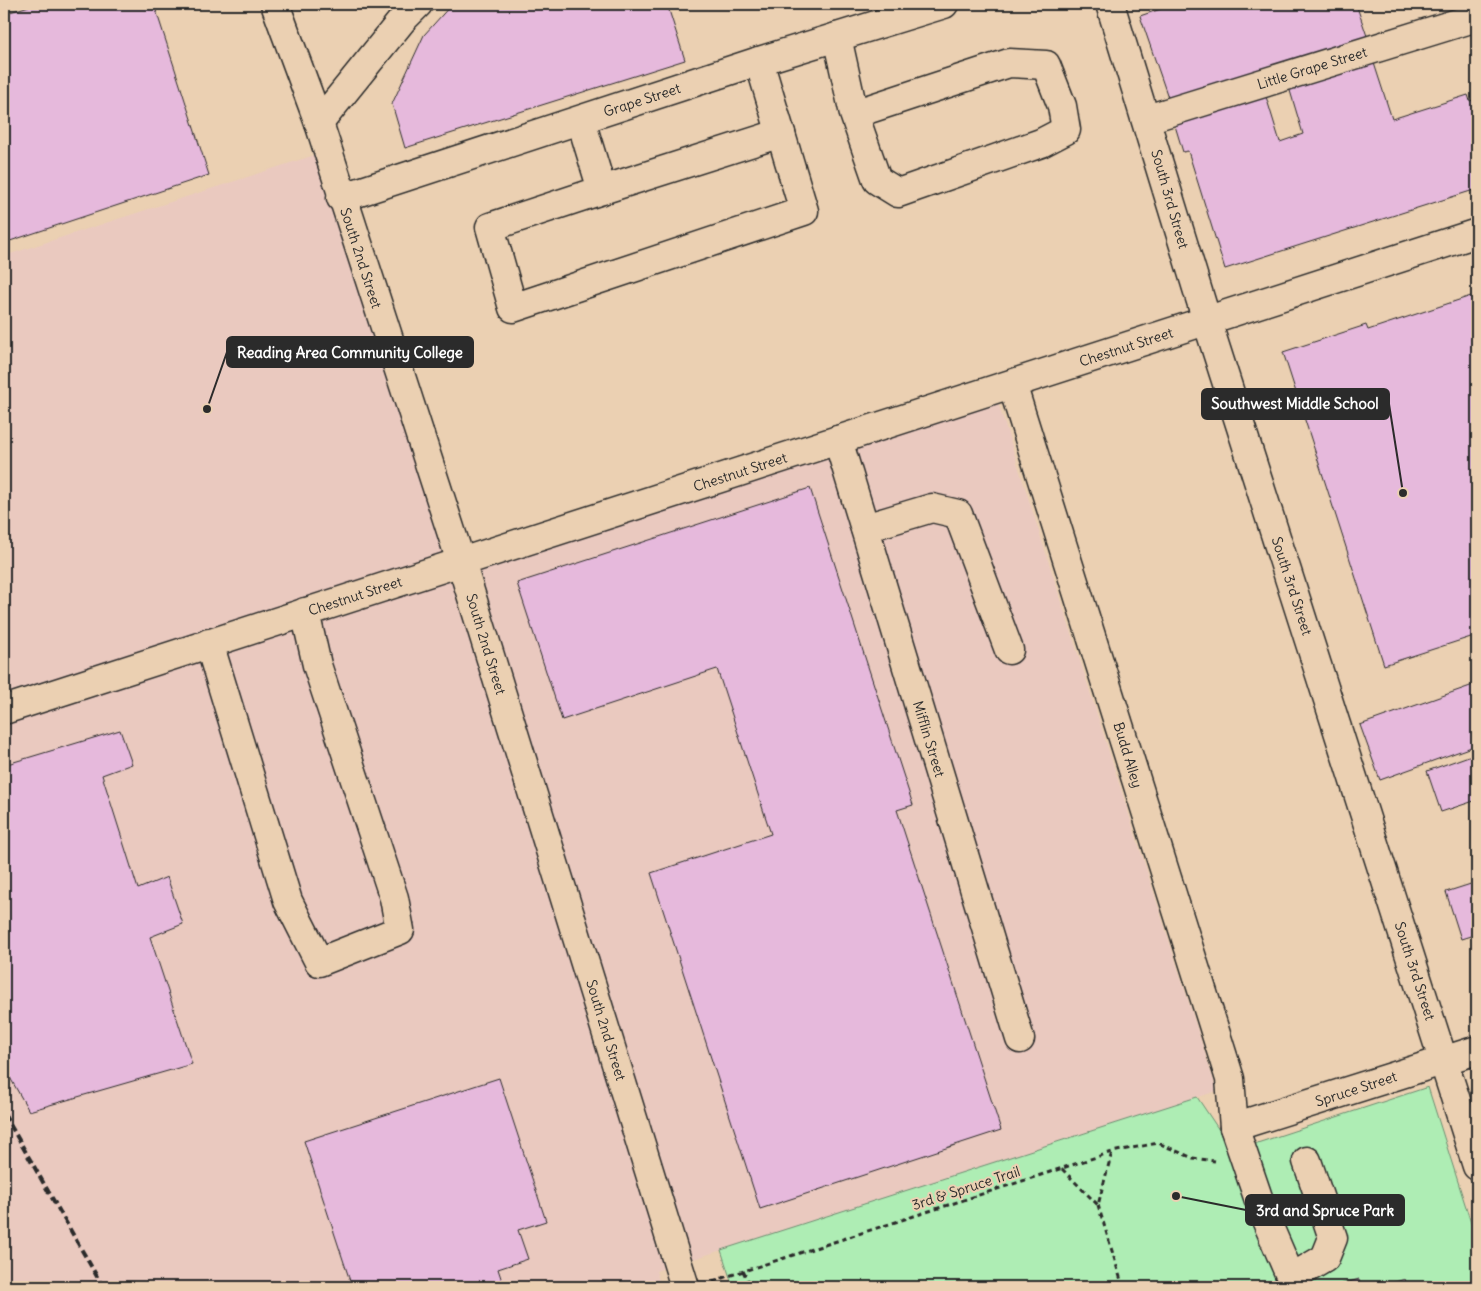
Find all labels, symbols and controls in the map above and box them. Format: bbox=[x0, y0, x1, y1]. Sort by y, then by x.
street label: Little Grape Street bbox=[1255, 43, 1369, 93]
street label: Grape Street bbox=[601, 79, 683, 121]
street label: South 3rd Street bbox=[1147, 147, 1193, 251]
street label: South 2nd Street bbox=[336, 205, 386, 311]
street label: Chestnut Street bbox=[1077, 323, 1175, 371]
callout: Reading Area Community College bbox=[227, 337, 473, 367]
text: Reading Area Community College bbox=[237, 343, 463, 363]
callout: Southwest Middle School bbox=[1202, 389, 1389, 419]
text: Southwest Middle School bbox=[1211, 394, 1379, 413]
street label: Chestnut Street bbox=[691, 448, 789, 496]
street label: South 3rd Street bbox=[1268, 535, 1316, 638]
street label: Chestnut Street bbox=[306, 572, 404, 620]
street label: South 2nd Street bbox=[462, 591, 510, 697]
street label: Mifflin Street bbox=[909, 699, 949, 780]
street label: Budd Alley bbox=[1109, 720, 1147, 790]
street label: South 3rd Street bbox=[1391, 920, 1439, 1023]
street label: South 2nd Street bbox=[582, 977, 630, 1083]
street label: Spruce Street bbox=[1313, 1067, 1399, 1111]
street label: 3rd & Spruce Trail bbox=[910, 1162, 1022, 1214]
callout: 3rd and Spruce Park bbox=[1246, 1195, 1404, 1225]
text: 3rd and Spruce Park bbox=[1256, 1201, 1394, 1221]

